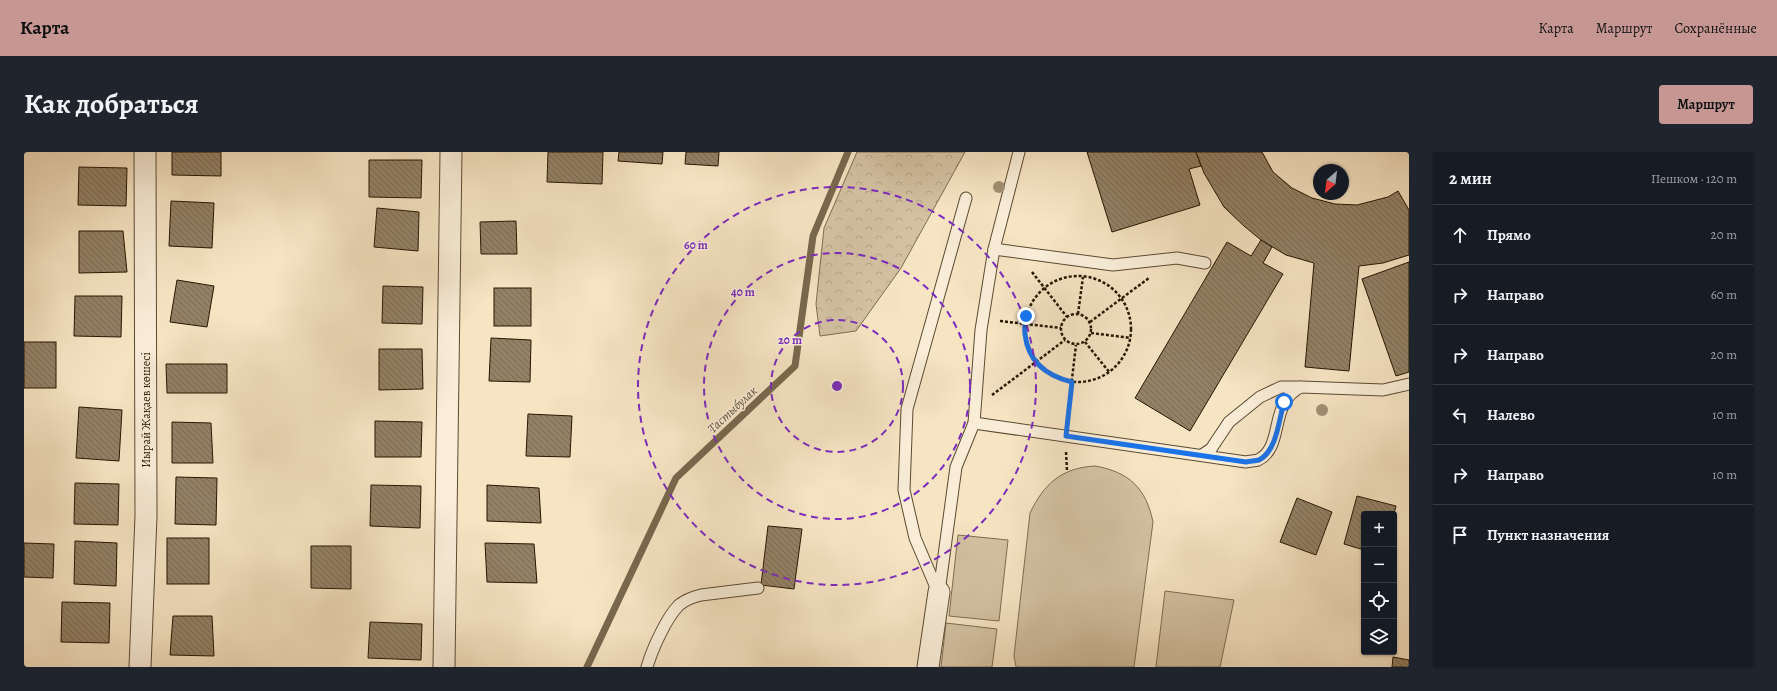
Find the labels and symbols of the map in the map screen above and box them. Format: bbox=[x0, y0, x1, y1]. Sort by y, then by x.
north arrow bbox=[1313, 164, 1349, 200]
text: 60 m bbox=[684, 237, 708, 253]
text: 40 m bbox=[731, 284, 755, 300]
route end bbox=[1017, 307, 1035, 325]
text: 20 m bbox=[778, 332, 802, 348]
street label: Иырай Жақаев көшесі bbox=[138, 352, 154, 468]
centre of rings bbox=[830, 379, 844, 393]
water label: Тастыбулак bbox=[704, 382, 761, 437]
route start bbox=[1275, 393, 1293, 411]

